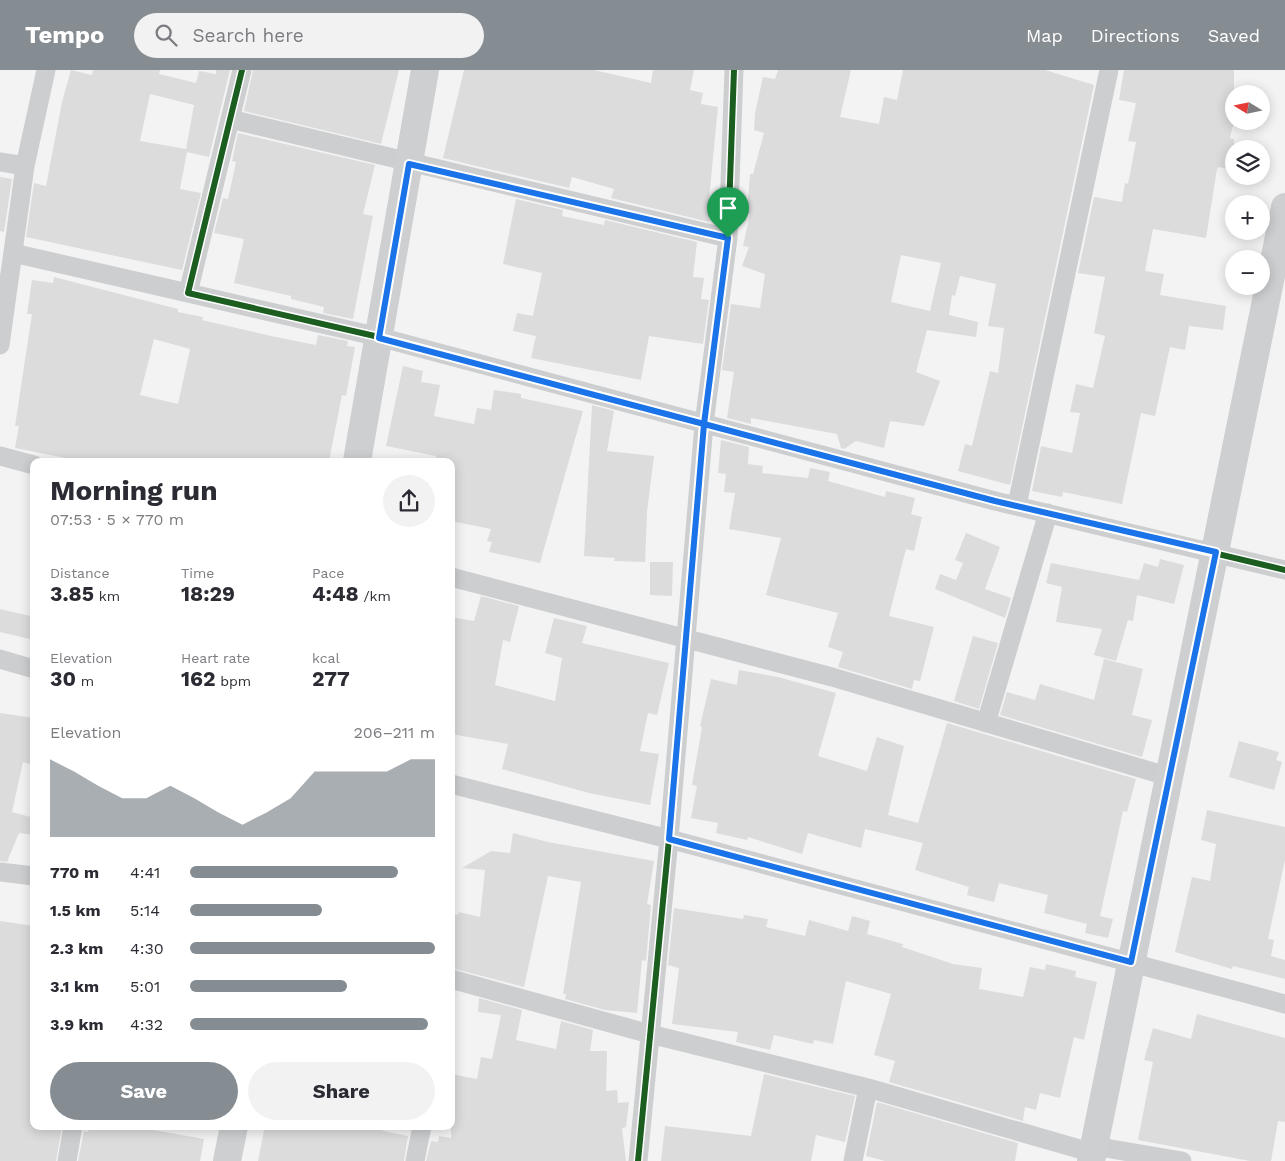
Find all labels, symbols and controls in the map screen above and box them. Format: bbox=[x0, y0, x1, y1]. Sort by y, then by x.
search box bbox=[134, 13, 484, 58]
text: Tempo bbox=[25, 21, 104, 49]
icon: search bbox=[152, 21, 180, 49]
text: Search here bbox=[192, 24, 304, 47]
text: Map bbox=[1026, 25, 1063, 46]
text: Directions bbox=[1091, 25, 1180, 46]
text: Saved bbox=[1208, 25, 1260, 46]
north arrow bbox=[1225, 85, 1270, 130]
map controls bbox=[1225, 85, 1270, 295]
button: layers bbox=[1225, 140, 1270, 185]
pin bbox=[707, 187, 749, 238]
icon: arrive bbox=[714, 194, 742, 222]
button: + bbox=[1225, 195, 1270, 240]
button: − bbox=[1225, 250, 1270, 295]
text: Morning run bbox=[50, 474, 218, 507]
button: share bbox=[383, 475, 435, 527]
text: 07:53 · 5 × 770 m bbox=[50, 510, 184, 529]
text: Distance bbox=[50, 565, 110, 581]
text: Time bbox=[181, 565, 214, 581]
text: Pace bbox=[312, 565, 344, 581]
text: 3.85 bbox=[50, 581, 94, 606]
text: 18:29 bbox=[181, 581, 235, 606]
text: 4:48 bbox=[312, 581, 359, 606]
text: km bbox=[94, 588, 120, 604]
text: /km bbox=[359, 588, 391, 604]
text: Elevation bbox=[50, 650, 113, 666]
text: Heart rate bbox=[181, 650, 250, 666]
text: kcal bbox=[312, 650, 340, 666]
text: 30 bbox=[50, 666, 76, 691]
text: 162 bbox=[181, 666, 216, 691]
text: 277 bbox=[312, 666, 350, 691]
text: m bbox=[76, 673, 94, 689]
text: bpm bbox=[216, 673, 251, 689]
text: Elevation bbox=[50, 723, 121, 742]
text: 206–211 m bbox=[353, 723, 435, 742]
text: 770 m bbox=[50, 863, 99, 882]
text: 4:41 bbox=[130, 863, 160, 882]
text: 1.5 km bbox=[50, 901, 100, 920]
text: 5:14 bbox=[130, 901, 160, 920]
text: 2.3 km bbox=[50, 939, 103, 958]
text: 4:30 bbox=[130, 939, 164, 958]
text: 3.1 km bbox=[50, 977, 99, 996]
text: 5:01 bbox=[130, 977, 160, 996]
text: 3.9 km bbox=[50, 1015, 104, 1034]
text: 4:32 bbox=[130, 1015, 163, 1034]
button: Save bbox=[50, 1062, 238, 1120]
button: Share bbox=[248, 1062, 435, 1120]

